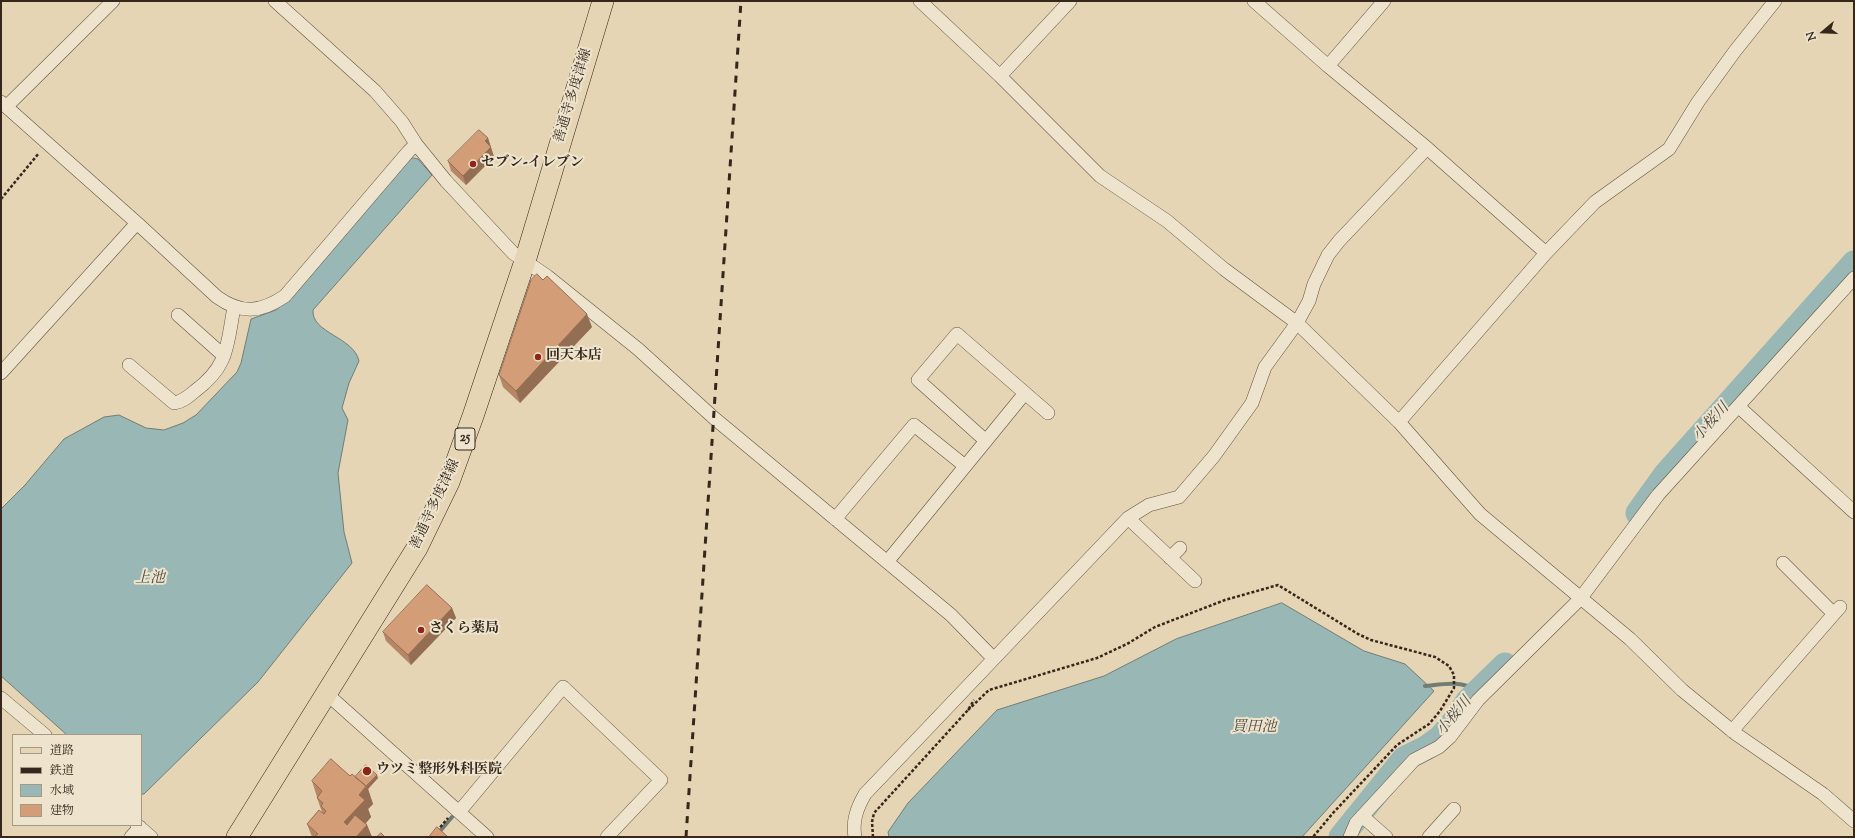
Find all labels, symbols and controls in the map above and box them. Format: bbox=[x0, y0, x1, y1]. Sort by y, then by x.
north arrow bbox=[1803, 12, 1843, 52]
text: N bbox=[1803, 29, 1821, 43]
street label: 善通寺多度津線 bbox=[552, 47, 596, 145]
place label: セブン-イレブン bbox=[481, 156, 584, 172]
marker: セブン-イレブン bbox=[468, 159, 478, 169]
place label: 回天本店 bbox=[546, 349, 602, 365]
marker: 回天本店 bbox=[533, 352, 543, 362]
water label: 小桜川 bbox=[1690, 400, 1734, 446]
road number: 25 bbox=[455, 428, 475, 450]
street label: 善通寺多度津線 bbox=[408, 457, 464, 553]
water label: 上池 bbox=[135, 570, 165, 588]
place label: さくら薬局 bbox=[429, 622, 499, 638]
marker: さくら薬局 bbox=[416, 625, 426, 635]
water label: 小桜川 bbox=[1434, 694, 1476, 740]
water label: 買田池 bbox=[1232, 719, 1276, 737]
legend bbox=[12, 734, 142, 826]
text: 道路 bbox=[50, 742, 74, 760]
text: 鉄道 bbox=[50, 762, 74, 780]
place label: ウツミ整形外科医院 bbox=[376, 763, 502, 779]
marker: ウツミ整形外科医院 bbox=[361, 765, 373, 777]
text: 水域 bbox=[50, 782, 74, 800]
text: 建物 bbox=[50, 802, 74, 820]

